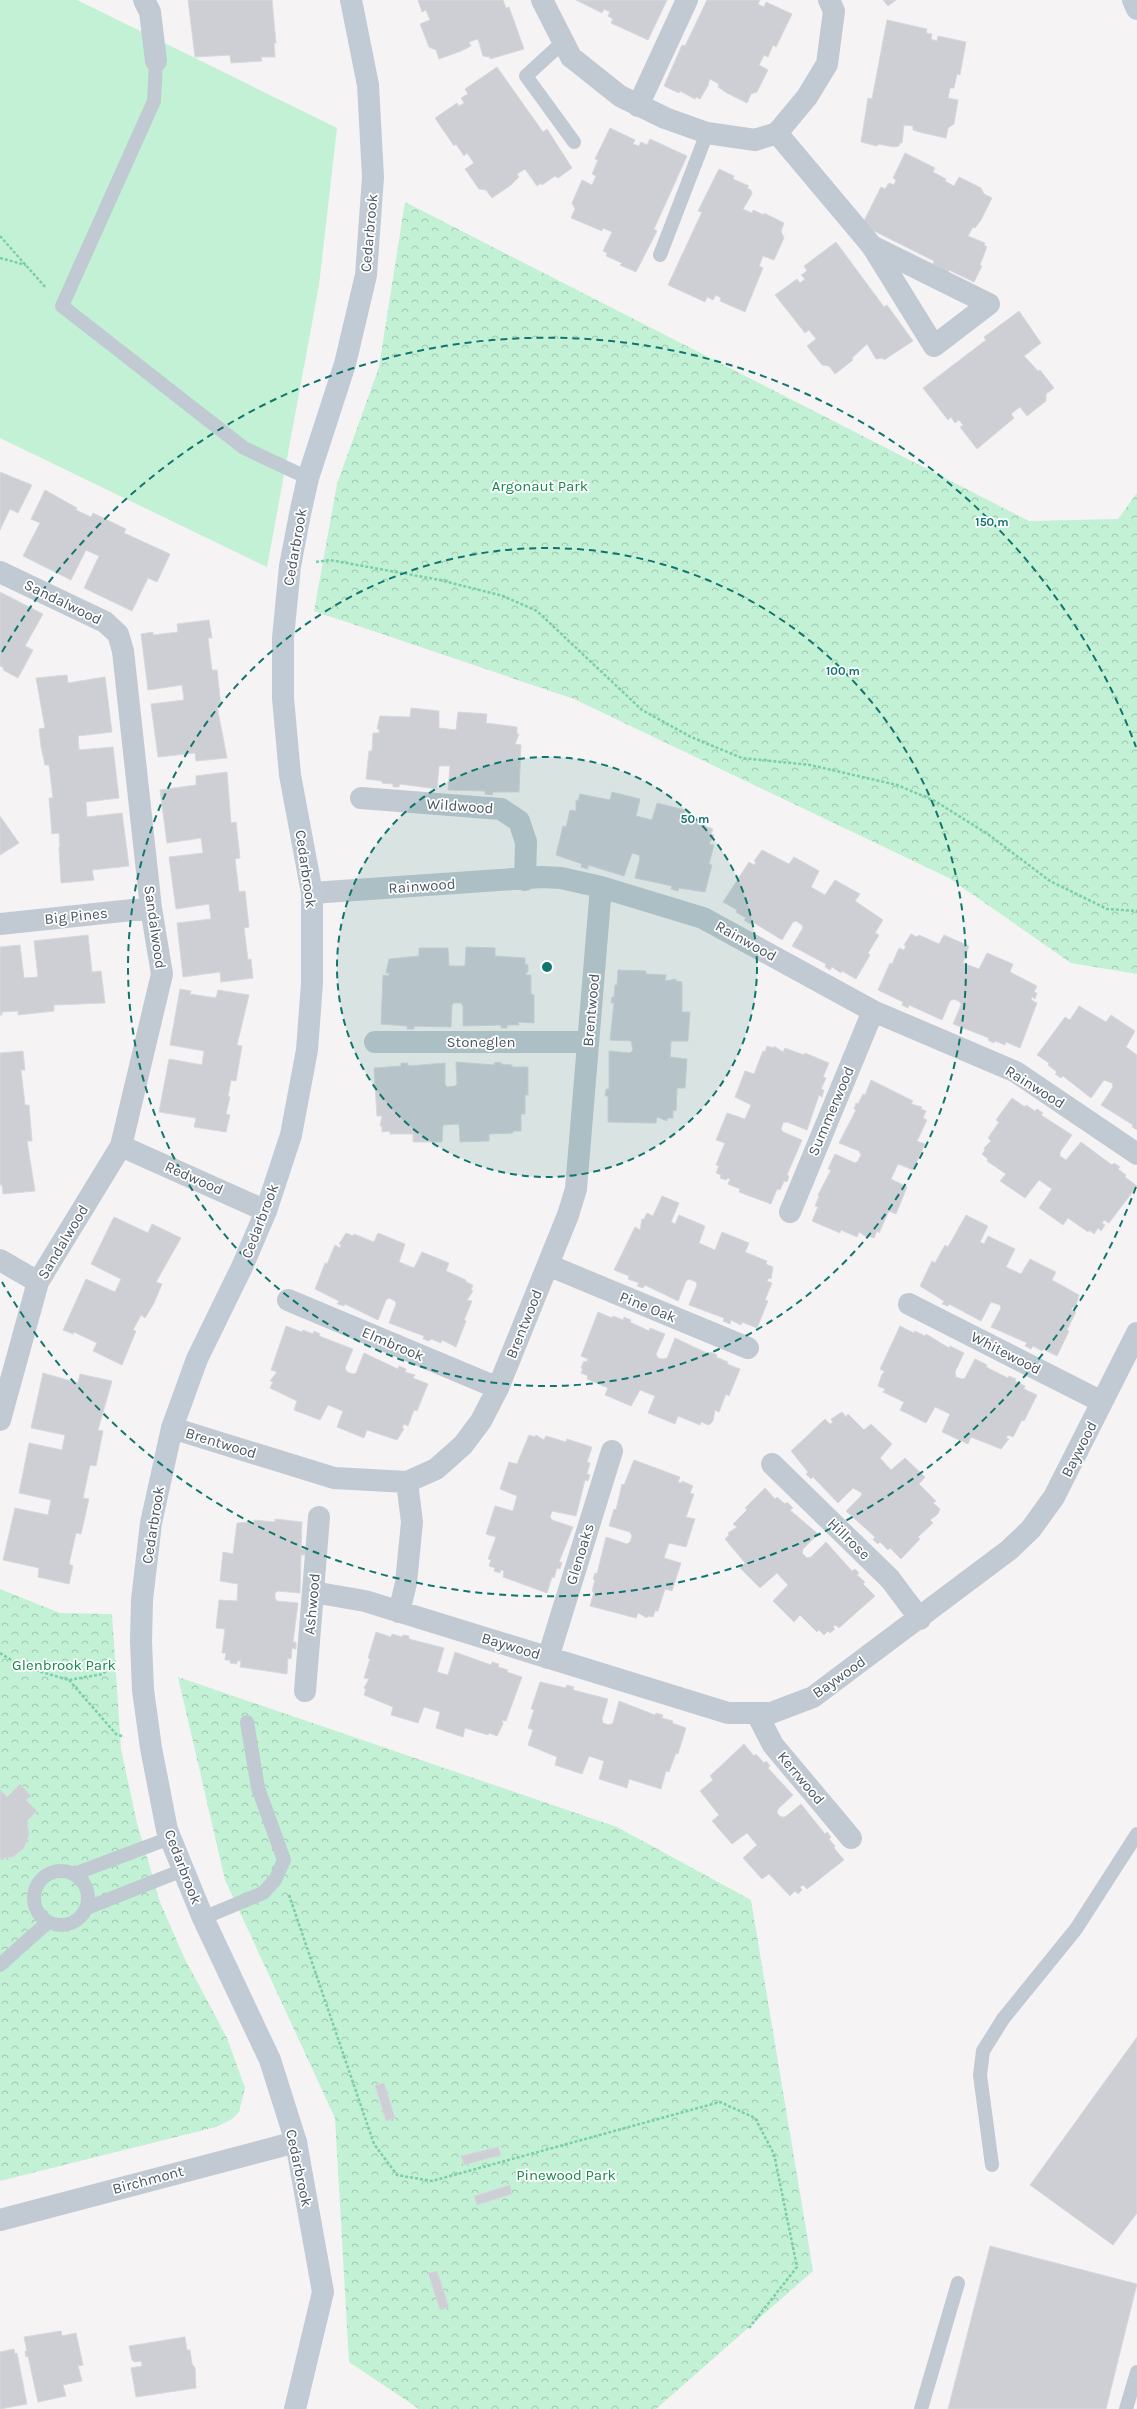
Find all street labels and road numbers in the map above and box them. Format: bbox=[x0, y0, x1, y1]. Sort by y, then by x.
street label: Cedarbrook bbox=[357, 193, 381, 273]
street label: Cedarbrook bbox=[279, 507, 311, 587]
street label: Sandalwood bbox=[21, 576, 105, 628]
street label: Wildwood bbox=[426, 795, 494, 817]
street label: Cedarbrook bbox=[292, 829, 320, 909]
street label: Rainwood bbox=[388, 875, 456, 897]
street label: Sandalwood bbox=[140, 884, 170, 970]
street label: Big Pines bbox=[44, 904, 108, 928]
street label: Rainwood bbox=[712, 917, 780, 965]
street label: Brentwood bbox=[579, 973, 603, 1047]
street label: Stoneglen bbox=[446, 1033, 516, 1051]
street label: Rainwood bbox=[1002, 1062, 1068, 1112]
street label: Summerwood bbox=[804, 1064, 858, 1158]
street label: Redwood bbox=[162, 1157, 226, 1199]
street label: Cedarbrook bbox=[238, 1181, 282, 1261]
street label: Sandalwood bbox=[34, 1201, 92, 1283]
street label: Brentwood bbox=[502, 1287, 546, 1361]
street label: Pine Oak bbox=[617, 1288, 679, 1326]
street label: Elmbrook bbox=[359, 1323, 427, 1365]
street label: Whitewood bbox=[968, 1328, 1044, 1378]
street label: Baywood bbox=[1057, 1418, 1101, 1480]
street label: Brentwood bbox=[183, 1424, 259, 1462]
street label: Cedarbrook bbox=[138, 1485, 168, 1565]
street label: Hillrose bbox=[824, 1514, 874, 1564]
street label: Glenoaks bbox=[562, 1521, 598, 1587]
street label: Ashwood bbox=[300, 1572, 324, 1636]
street label: Baywood bbox=[479, 1629, 543, 1663]
street label: Baywood bbox=[809, 1652, 869, 1702]
street label: Kerrwood bbox=[774, 1748, 828, 1808]
street label: Cedarbrook bbox=[161, 1827, 205, 1907]
street label: Cedarbrook bbox=[282, 2128, 316, 2208]
street label: Birchmont bbox=[110, 2162, 186, 2198]

